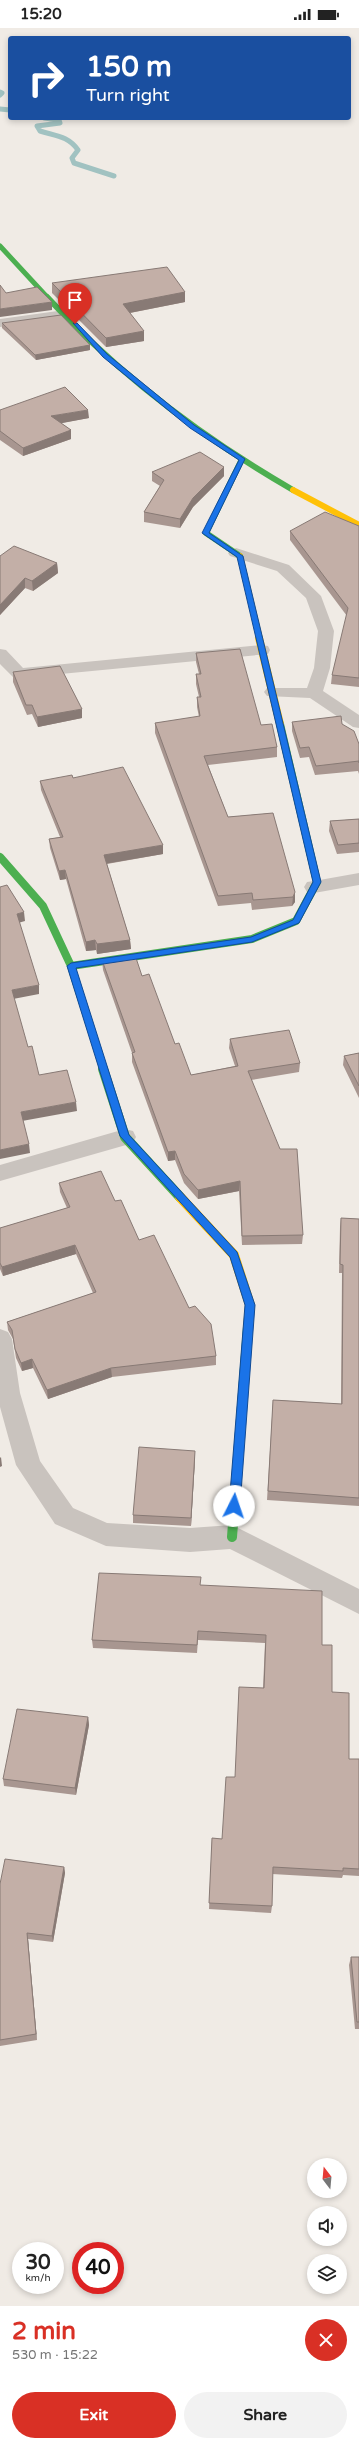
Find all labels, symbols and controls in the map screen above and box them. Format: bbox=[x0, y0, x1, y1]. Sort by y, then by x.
text: 15:20 bbox=[20, 5, 62, 23]
text: 150 m bbox=[86, 50, 172, 84]
icon: right bbox=[20, 52, 72, 104]
text: Turn right bbox=[86, 84, 170, 106]
pin bbox=[58, 283, 92, 324]
icon: arrive bbox=[64, 289, 86, 311]
position arrow bbox=[213, 1485, 255, 1527]
north arrow bbox=[307, 2158, 347, 2198]
map controls bbox=[307, 2158, 347, 2294]
button: sound bbox=[307, 2206, 347, 2246]
speed limit sign: 40 bbox=[72, 2242, 124, 2294]
text: 30 bbox=[25, 2251, 51, 2275]
button: layers bbox=[307, 2254, 347, 2294]
text: km/h bbox=[25, 2272, 51, 2284]
text: 2 min bbox=[12, 2317, 76, 2346]
button: close bbox=[305, 2319, 347, 2361]
text: 530 m · 15:22 bbox=[12, 2347, 98, 2363]
button: Exit bbox=[12, 2392, 176, 2438]
button: Share bbox=[184, 2392, 347, 2438]

